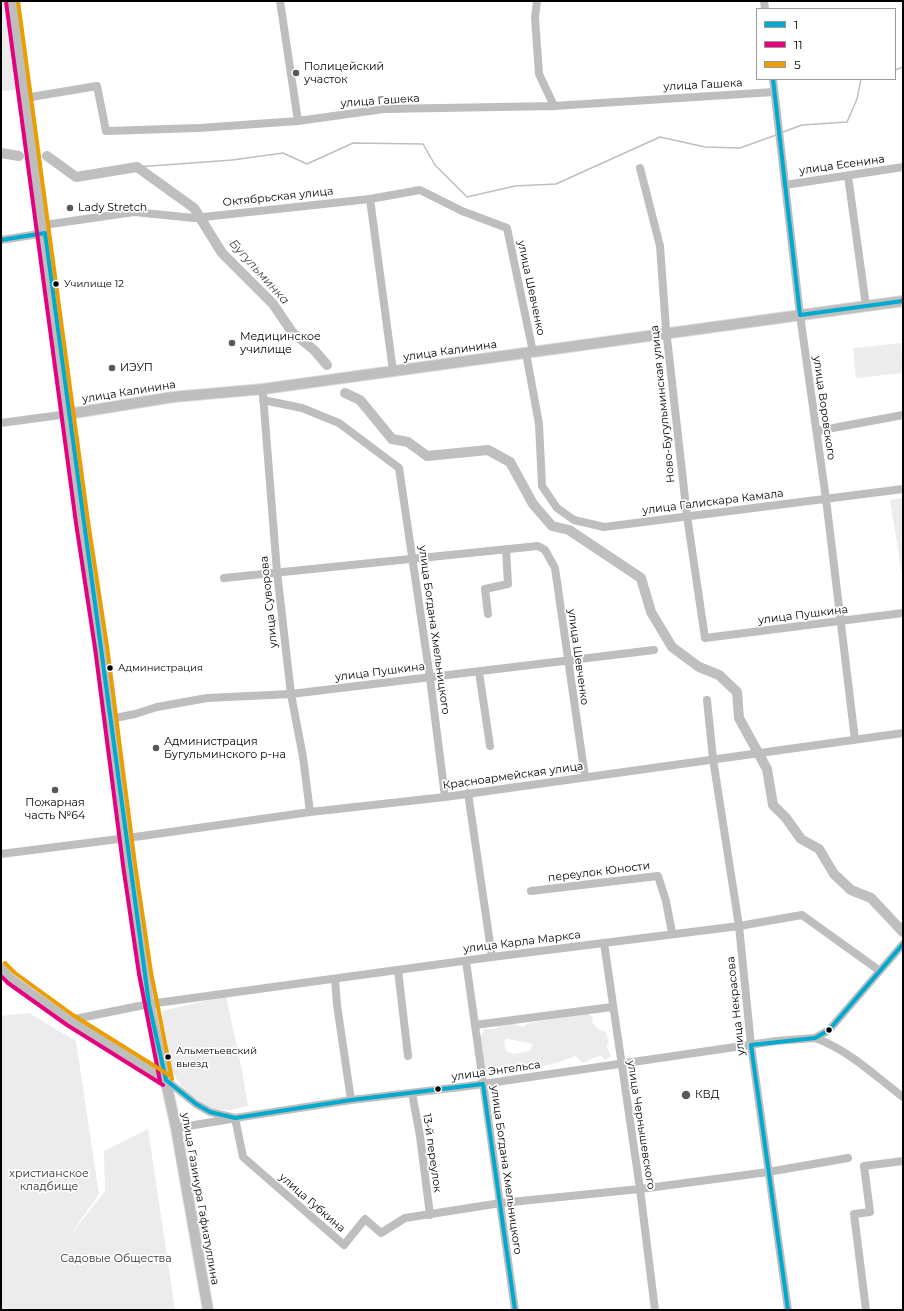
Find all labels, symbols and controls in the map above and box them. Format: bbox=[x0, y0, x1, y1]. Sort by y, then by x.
legend bbox=[756, 8, 896, 80]
text: 1 bbox=[794, 17, 798, 32]
text: 11 bbox=[794, 37, 803, 52]
text: 5 bbox=[794, 57, 801, 72]
place label: Полицейский участок bbox=[304, 60, 384, 86]
marker: Полицейский участок bbox=[291, 68, 301, 78]
street label: улица Гашека bbox=[663, 76, 743, 94]
street label: улица Гашека bbox=[340, 92, 420, 110]
street label: улица Есенина bbox=[798, 152, 886, 178]
street label: Октябрьская улица bbox=[222, 185, 334, 209]
place label: Lady Stretch bbox=[78, 201, 147, 215]
marker: Lady Stretch bbox=[65, 203, 75, 213]
water label: Бугульминка bbox=[226, 237, 292, 307]
street label: улица Шевченко bbox=[514, 239, 548, 337]
place label: Училище 12 bbox=[64, 278, 124, 290]
marker: Училище 12 bbox=[51, 279, 61, 289]
street label: Ново-Бугульминская улица bbox=[648, 324, 678, 484]
place label: Медицинское училище bbox=[240, 330, 321, 356]
marker: Медицинское училище bbox=[227, 338, 237, 348]
street label: улица Калинина bbox=[402, 338, 498, 364]
street label: улица Воровского bbox=[810, 355, 838, 461]
place label: ИЭУП bbox=[120, 361, 153, 375]
marker: ИЭУП bbox=[107, 363, 117, 373]
street label: улица Калинина bbox=[81, 378, 177, 406]
street label: улица Галискара Камала bbox=[642, 487, 784, 517]
street label: улица Богдана Хмельницкого bbox=[416, 545, 452, 715]
street label: улица Суворова bbox=[258, 555, 280, 649]
street label: улица Пушкина bbox=[757, 603, 849, 627]
street label: улица Шевченко bbox=[565, 608, 591, 706]
street label: улица Пушкина bbox=[334, 660, 426, 684]
place label: Администрация bbox=[118, 662, 203, 674]
marker: Администрация bbox=[105, 663, 115, 673]
place label: Администрация Бугульминского р-на bbox=[164, 735, 286, 761]
marker: Администрация Бугульминского р-на bbox=[151, 743, 161, 753]
street label: Красноармейская улица bbox=[442, 760, 584, 792]
marker: Пожарная часть №64 bbox=[50, 785, 60, 795]
place label: Пожарная часть №64 bbox=[25, 796, 85, 822]
street label: переулок Юности bbox=[547, 859, 651, 885]
street label: улица Карла Маркса bbox=[462, 928, 582, 956]
street label: улица Некрасова bbox=[724, 956, 748, 1056]
unlabelled marker bbox=[824, 1025, 834, 1035]
place label: Альметьевский выезд bbox=[176, 1045, 257, 1068]
marker: Альметьевский выезд bbox=[163, 1052, 173, 1062]
street label: улица Энгельса bbox=[451, 1058, 541, 1084]
street label: улица Чернышевского bbox=[624, 1060, 658, 1190]
unlabelled marker bbox=[433, 1084, 443, 1094]
street label: улица Богдана Хмельницкого bbox=[488, 1085, 524, 1255]
place label: КВД bbox=[695, 1088, 719, 1102]
marker: КВД bbox=[680, 1089, 692, 1101]
street label: улица Газинура Гафиатуллина bbox=[178, 1112, 222, 1286]
street label: 13-й переулок bbox=[420, 1113, 444, 1193]
park label: христианское кладбище bbox=[9, 1167, 89, 1193]
street label: улица Губкина bbox=[276, 1171, 348, 1235]
park label: Садовые Общества bbox=[60, 1252, 172, 1266]

